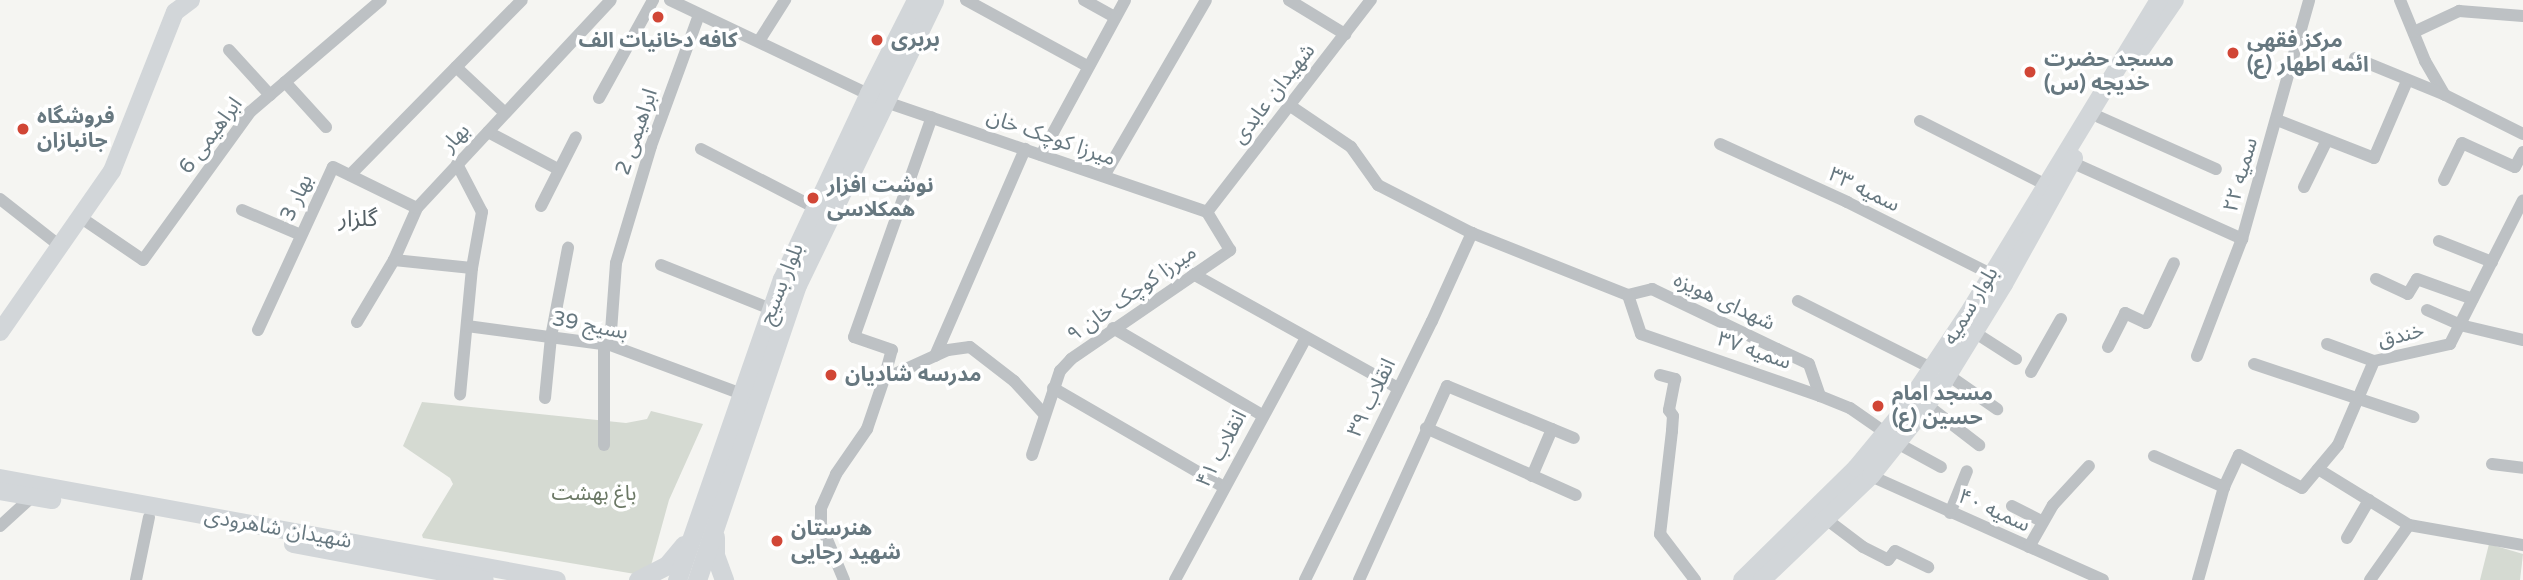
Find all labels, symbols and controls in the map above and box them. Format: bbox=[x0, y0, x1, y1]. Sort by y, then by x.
marker: کافه دخانیات الف bbox=[650, 9, 666, 25]
place label: بربری bbox=[891, 27, 940, 53]
place label: کافه دخانیات الف bbox=[579, 28, 737, 54]
place label: مرکز فقهی ائمه اطهار (ع) bbox=[2247, 28, 2369, 78]
marker: بربری bbox=[869, 32, 885, 48]
street label: شهیدان عابدی bbox=[1227, 39, 1321, 149]
marker: مرکز فقهی ائمه اطهار (ع) bbox=[2225, 45, 2241, 61]
place label: مسجد حضرت خدیجه (س) bbox=[2044, 47, 2174, 97]
marker: مسجد حضرت خدیجه (س) bbox=[2022, 64, 2038, 80]
street label: ابراهیمی 2 bbox=[611, 86, 663, 178]
street label: ابراهیمی 6 bbox=[174, 93, 248, 179]
place label: فروشگاه جانبازان bbox=[37, 104, 115, 154]
street label: میرزا کوچک خان bbox=[983, 104, 1119, 172]
street label: بهار bbox=[437, 118, 475, 158]
marker: فروشگاه جانبازان bbox=[15, 121, 31, 137]
street label: سمیه ۲۲ bbox=[2218, 135, 2264, 215]
street label: سمیه ۳۳ bbox=[1824, 162, 1904, 218]
street label: بهار 3 bbox=[275, 171, 319, 225]
place label: نوشت افزار همکلاسی bbox=[827, 173, 934, 223]
marker: نوشت افزار همکلاسی bbox=[805, 190, 821, 206]
district label: گلزار bbox=[339, 205, 377, 233]
street label: بلوار بسیج bbox=[754, 240, 810, 328]
street label: میرزا کوچک خان ۹ bbox=[1063, 240, 1201, 348]
street label: بلوار سمیه bbox=[1938, 262, 2004, 350]
street label: شهدای هویزه bbox=[1669, 268, 1779, 336]
street label: بسیج 39 bbox=[550, 306, 630, 346]
street label: خندق bbox=[2375, 318, 2427, 354]
street label: سمیه ۳۷ bbox=[1714, 327, 1794, 375]
street label: انقلاب ۳۹ bbox=[1342, 355, 1402, 441]
place label: مدرسه شادیان bbox=[845, 362, 982, 388]
marker: مدرسه شادیان bbox=[823, 367, 839, 383]
place label: مسجد امام حسین (ع) bbox=[1892, 381, 1993, 431]
marker: مسجد امام حسین (ع) bbox=[1870, 398, 1886, 414]
street label: انقلاب ۴۱ bbox=[1191, 406, 1253, 492]
park label: باغ بهشت bbox=[552, 481, 636, 507]
street label: سمیه ۴۰ bbox=[1954, 484, 2034, 538]
street label: شهیدان شاهرودی bbox=[202, 504, 354, 554]
place label: هنرستان شهید رجایی bbox=[791, 516, 901, 566]
marker: هنرستان شهید رجایی bbox=[769, 533, 785, 549]

